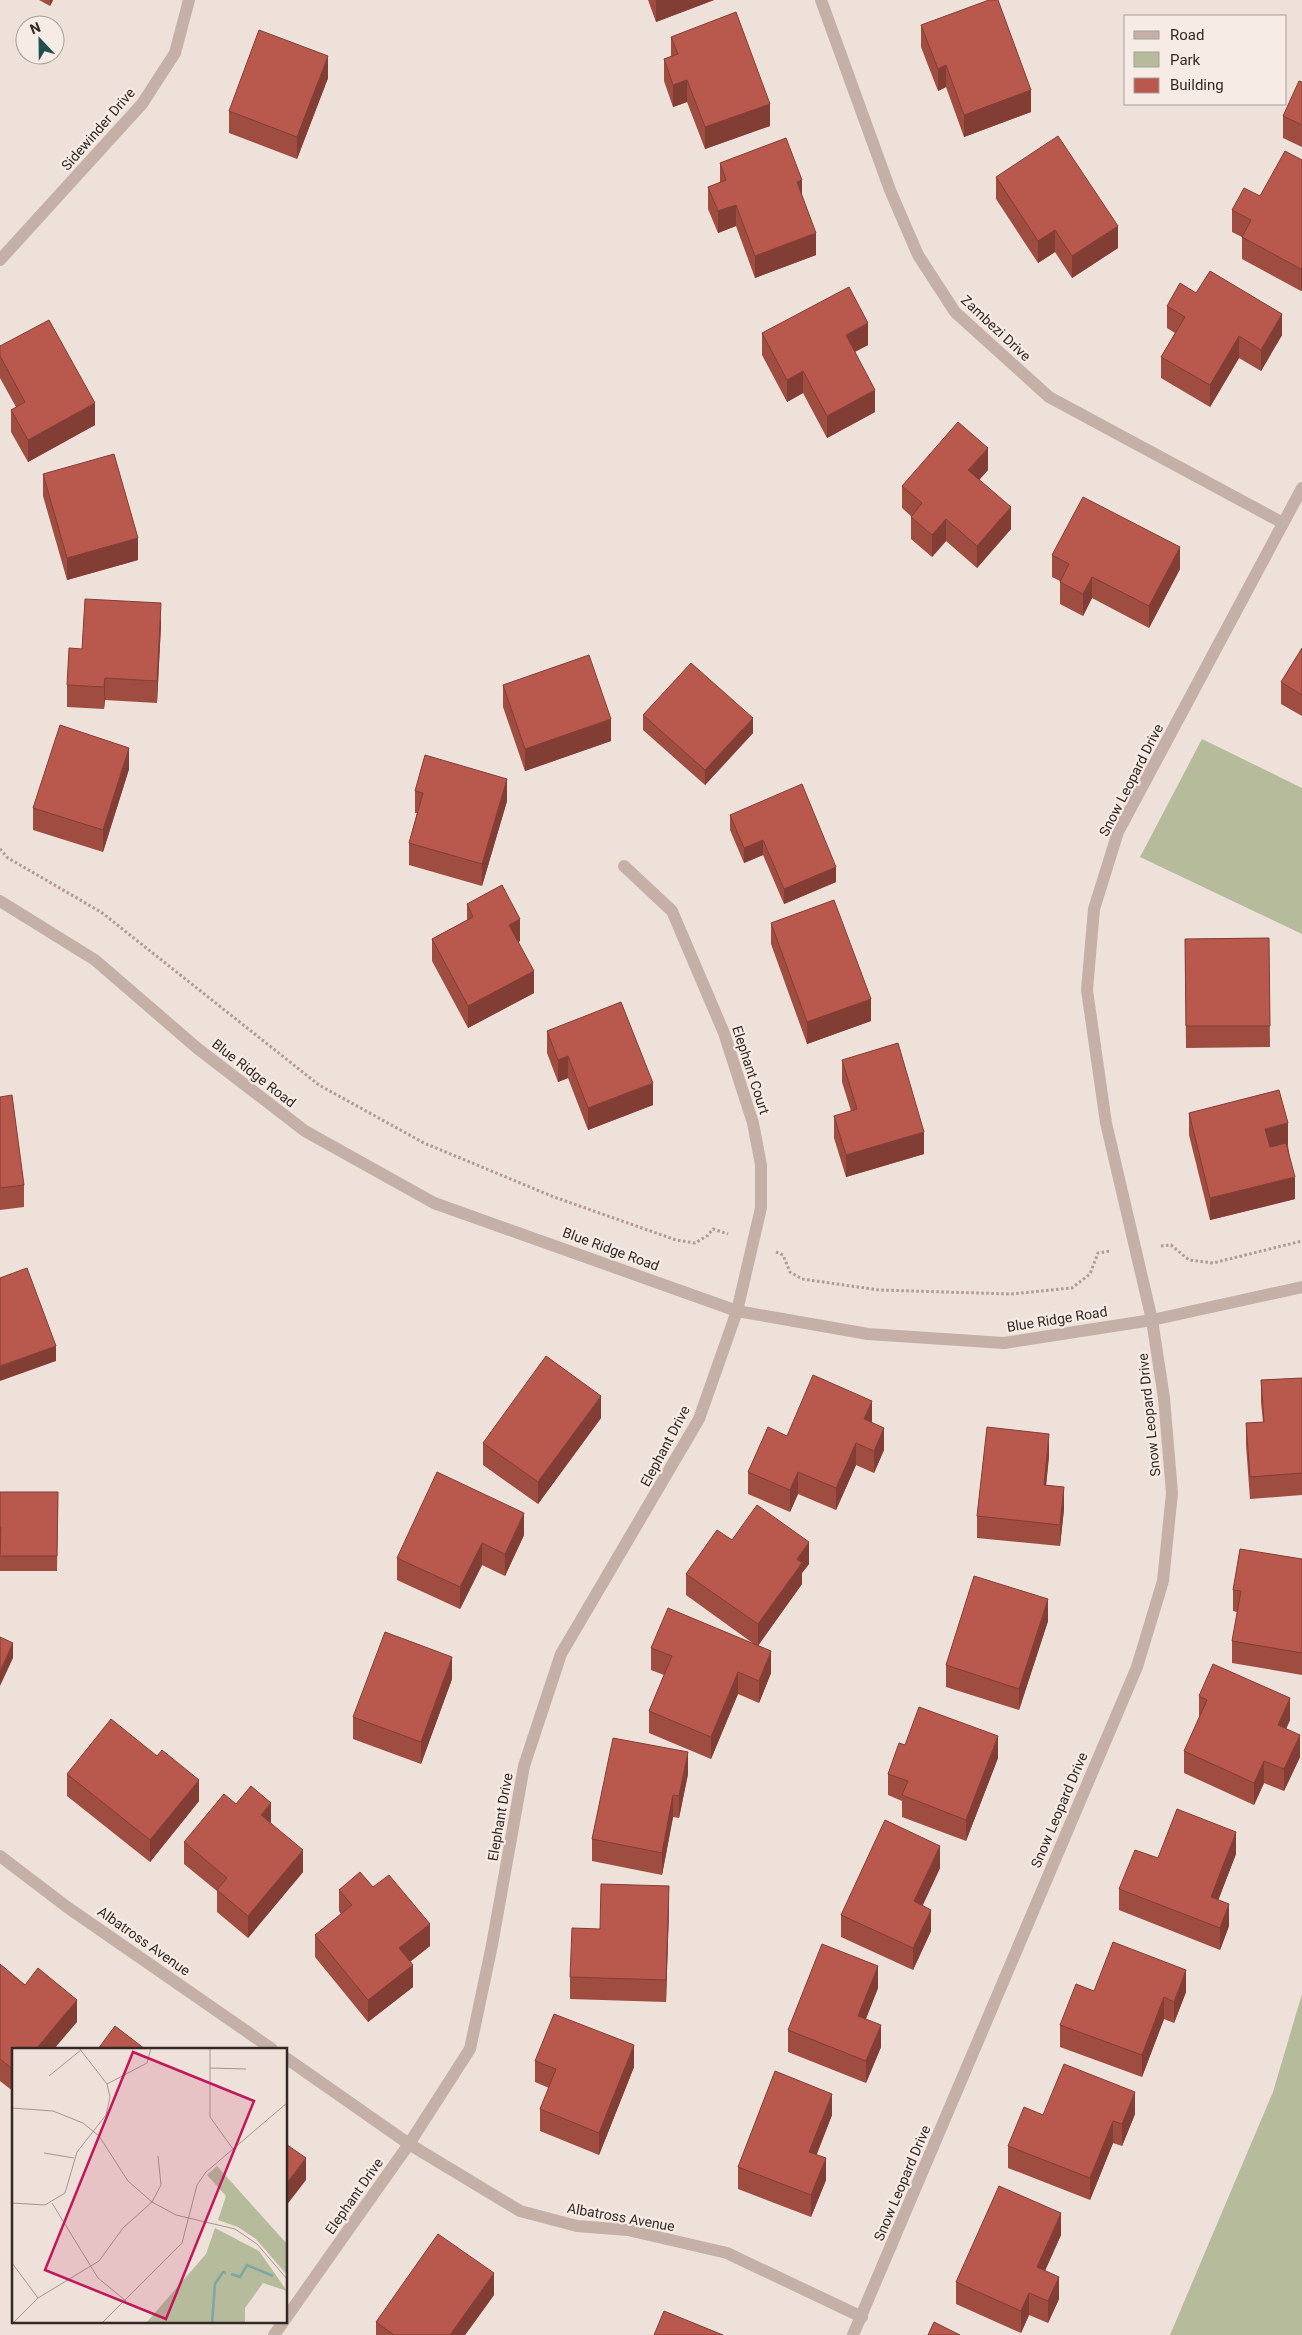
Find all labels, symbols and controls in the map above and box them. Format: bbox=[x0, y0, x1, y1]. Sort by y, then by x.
north arrow bbox=[15, 15, 65, 65]
legend bbox=[1124, 15, 1287, 105]
text: N bbox=[28, 19, 43, 37]
text: Road bbox=[1170, 26, 1204, 44]
text: Park bbox=[1170, 51, 1201, 69]
text: Building bbox=[1170, 76, 1224, 94]
street label: Sidewinder Drive bbox=[58, 85, 138, 173]
street label: Zambezi Drive bbox=[958, 292, 1034, 364]
street label: Snow Leopard Drive bbox=[1096, 721, 1166, 839]
street label: Elephant Court bbox=[729, 1024, 773, 1117]
street label: Blue Ridge Road bbox=[209, 1035, 299, 1111]
street label: Blue Ridge Road bbox=[561, 1224, 661, 1274]
street label: Blue Ridge Road bbox=[1006, 1303, 1108, 1335]
street label: Snow Leopard Drive bbox=[1135, 1353, 1163, 1477]
street label: Elephant Drive bbox=[637, 1403, 693, 1489]
street label: Snow Leopard Drive bbox=[1027, 1750, 1091, 1870]
street label: Elephant Drive bbox=[484, 1772, 516, 1862]
street label: Albatross Avenue bbox=[95, 1903, 193, 1979]
inset map bbox=[12, 2048, 288, 2322]
street label: Snow Leopard Drive bbox=[870, 2123, 934, 2243]
street label: Elephant Drive bbox=[322, 2155, 386, 2237]
street label: Albatross Avenue bbox=[566, 2200, 676, 2234]

